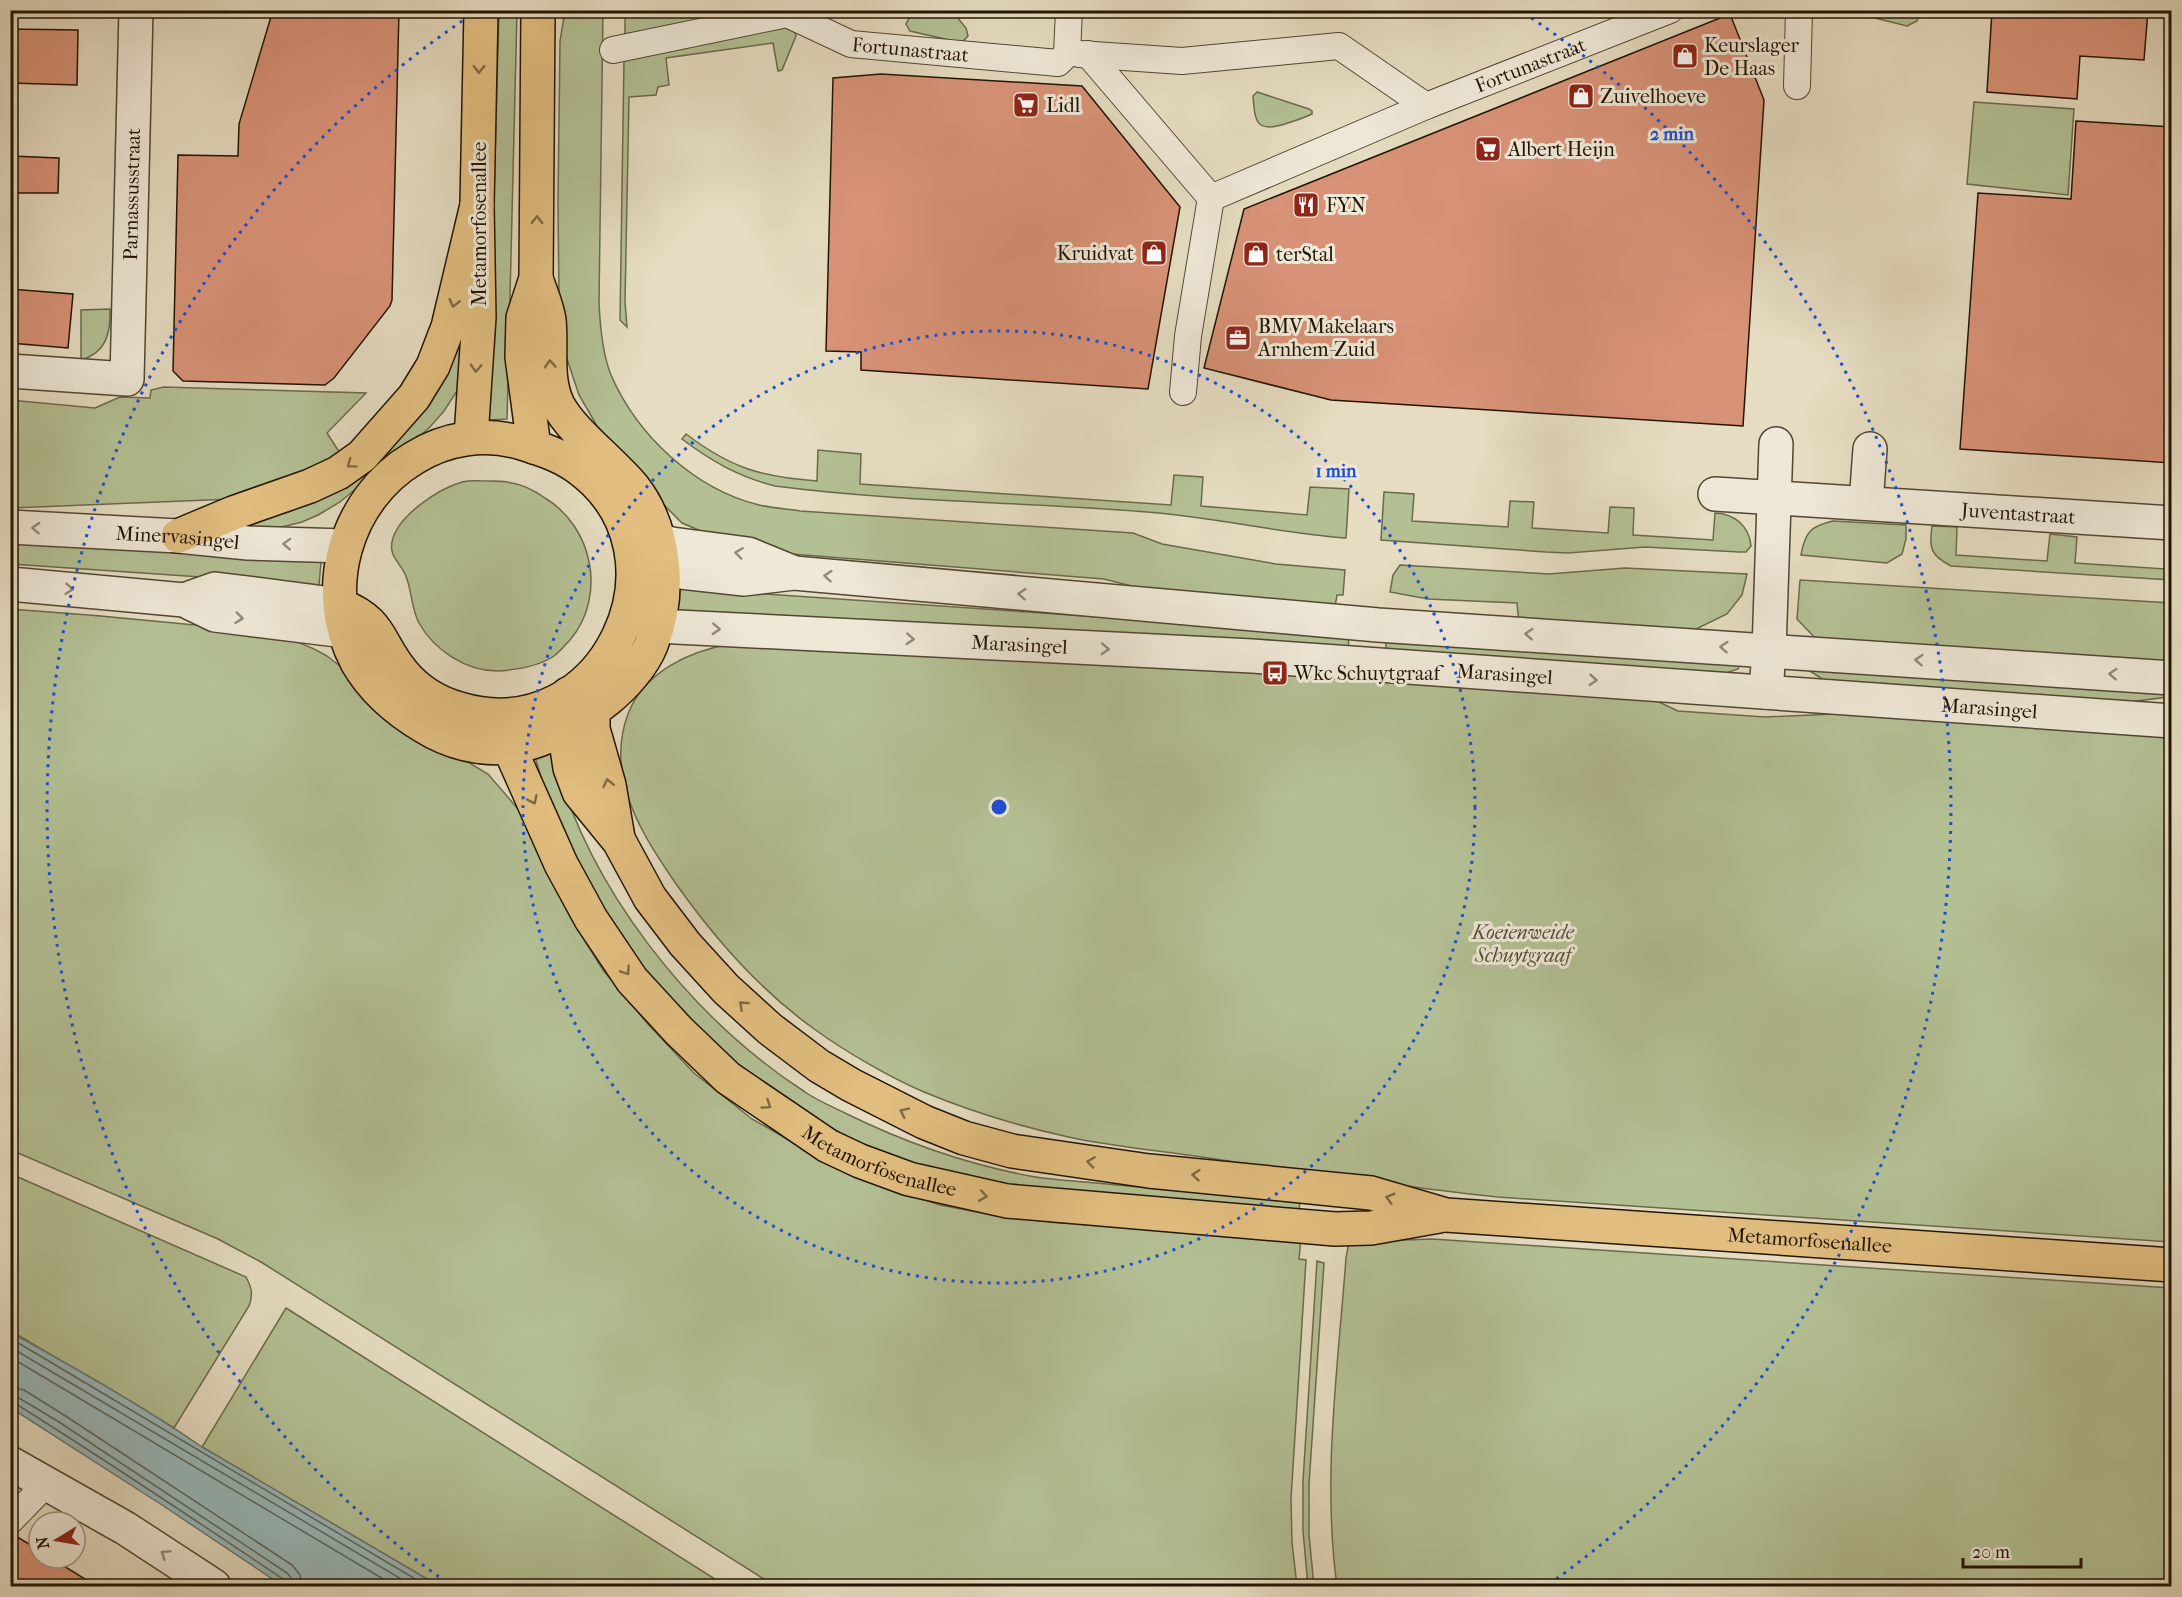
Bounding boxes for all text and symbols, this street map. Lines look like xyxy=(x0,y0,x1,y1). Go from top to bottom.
street label: Fortunastraat xyxy=(851,33,970,66)
street label: Fortunastraat xyxy=(1472,33,1589,97)
place label: Keurslager De Haas xyxy=(1704,34,1800,80)
shop icon: Keurslager De Haas xyxy=(1670,41,1700,71)
one-way arrow xyxy=(473,64,486,73)
shop icon: Zuivelhoeve xyxy=(1566,81,1596,111)
place label: Zuivelhoeve xyxy=(1600,85,1706,108)
supermarket icon: Lidl xyxy=(1011,90,1041,120)
place label: Lidl xyxy=(1046,94,1081,117)
text: 2 min xyxy=(1650,124,1694,145)
street label: Parnassusstraat xyxy=(118,128,145,261)
supermarket icon: Albert Heijn xyxy=(1473,134,1503,164)
place label: Albert Heijn xyxy=(1507,138,1615,161)
street label: Metamorfosenallee xyxy=(468,142,491,306)
restaurant icon: FYN xyxy=(1291,190,1321,220)
place label: FYN xyxy=(1326,194,1366,217)
one-way arrow xyxy=(531,215,543,224)
shop icon: Kruidvat xyxy=(1139,238,1169,268)
shop icon: terStal xyxy=(1241,239,1271,269)
place label: Kruidvat xyxy=(1057,242,1134,265)
place label: terStal xyxy=(1276,243,1334,266)
one-way arrow xyxy=(448,297,461,307)
place label: BMV Makelaars Arnhem-Zuid xyxy=(1257,315,1394,361)
office icon: BMV Makelaars Arnhem-Zuid xyxy=(1223,323,1253,353)
one-way arrow xyxy=(544,359,557,368)
one-way arrow xyxy=(470,364,483,373)
one-way arrow xyxy=(347,456,358,467)
text: 1 min xyxy=(1315,461,1357,482)
street label: Juventastraat xyxy=(1959,498,2076,528)
street label: Minervasingel xyxy=(115,521,241,554)
one-way arrow xyxy=(32,522,41,535)
one-way arrow xyxy=(282,538,291,550)
one-way arrow xyxy=(734,548,744,560)
one-way arrow xyxy=(823,570,832,583)
one-way arrow xyxy=(64,582,73,595)
one-way arrow xyxy=(1017,588,1026,601)
one-way arrow xyxy=(234,611,243,623)
one-way arrow xyxy=(711,622,720,635)
one-way arrow xyxy=(1525,628,1534,641)
street label: Marasingel xyxy=(971,630,1069,658)
one-way arrow xyxy=(906,632,915,645)
one-way arrow xyxy=(1720,641,1729,654)
one-way arrow xyxy=(1101,642,1110,655)
one-way arrow xyxy=(1914,654,1923,667)
bus stop icon: Wkc Schuytgraaf xyxy=(1260,658,1290,688)
street label: Marasingel xyxy=(1456,659,1554,689)
place label: Wkc Schuytgraaf xyxy=(1293,662,1444,685)
one-way arrow xyxy=(2109,667,2118,680)
one-way arrow xyxy=(1588,673,1597,686)
street label: Marasingel xyxy=(1941,693,2039,723)
one-way arrow xyxy=(602,779,615,789)
one-way arrow xyxy=(526,794,538,805)
centre of rings xyxy=(989,797,1009,817)
park label: Koeienweide Schuytgraaf xyxy=(1470,921,1575,967)
one-way arrow xyxy=(619,964,630,975)
one-way arrow xyxy=(739,1001,749,1012)
one-way arrow xyxy=(760,1098,771,1109)
one-way arrow xyxy=(900,1108,911,1119)
street label: Metamorfosenallee xyxy=(798,1120,959,1201)
one-way arrow xyxy=(1087,1157,1096,1169)
one-way arrow xyxy=(1192,1169,1201,1182)
one-way arrow xyxy=(977,1189,987,1202)
one-way arrow xyxy=(1385,1193,1395,1206)
street label: Metamorfosenallee xyxy=(1727,1223,1893,1257)
north arrow xyxy=(27,1510,87,1570)
scale bar xyxy=(1963,1531,2082,1569)
text: N xyxy=(32,1534,53,1551)
text: 20 m xyxy=(1972,1542,2010,1563)
one-way arrow xyxy=(161,1550,172,1561)

